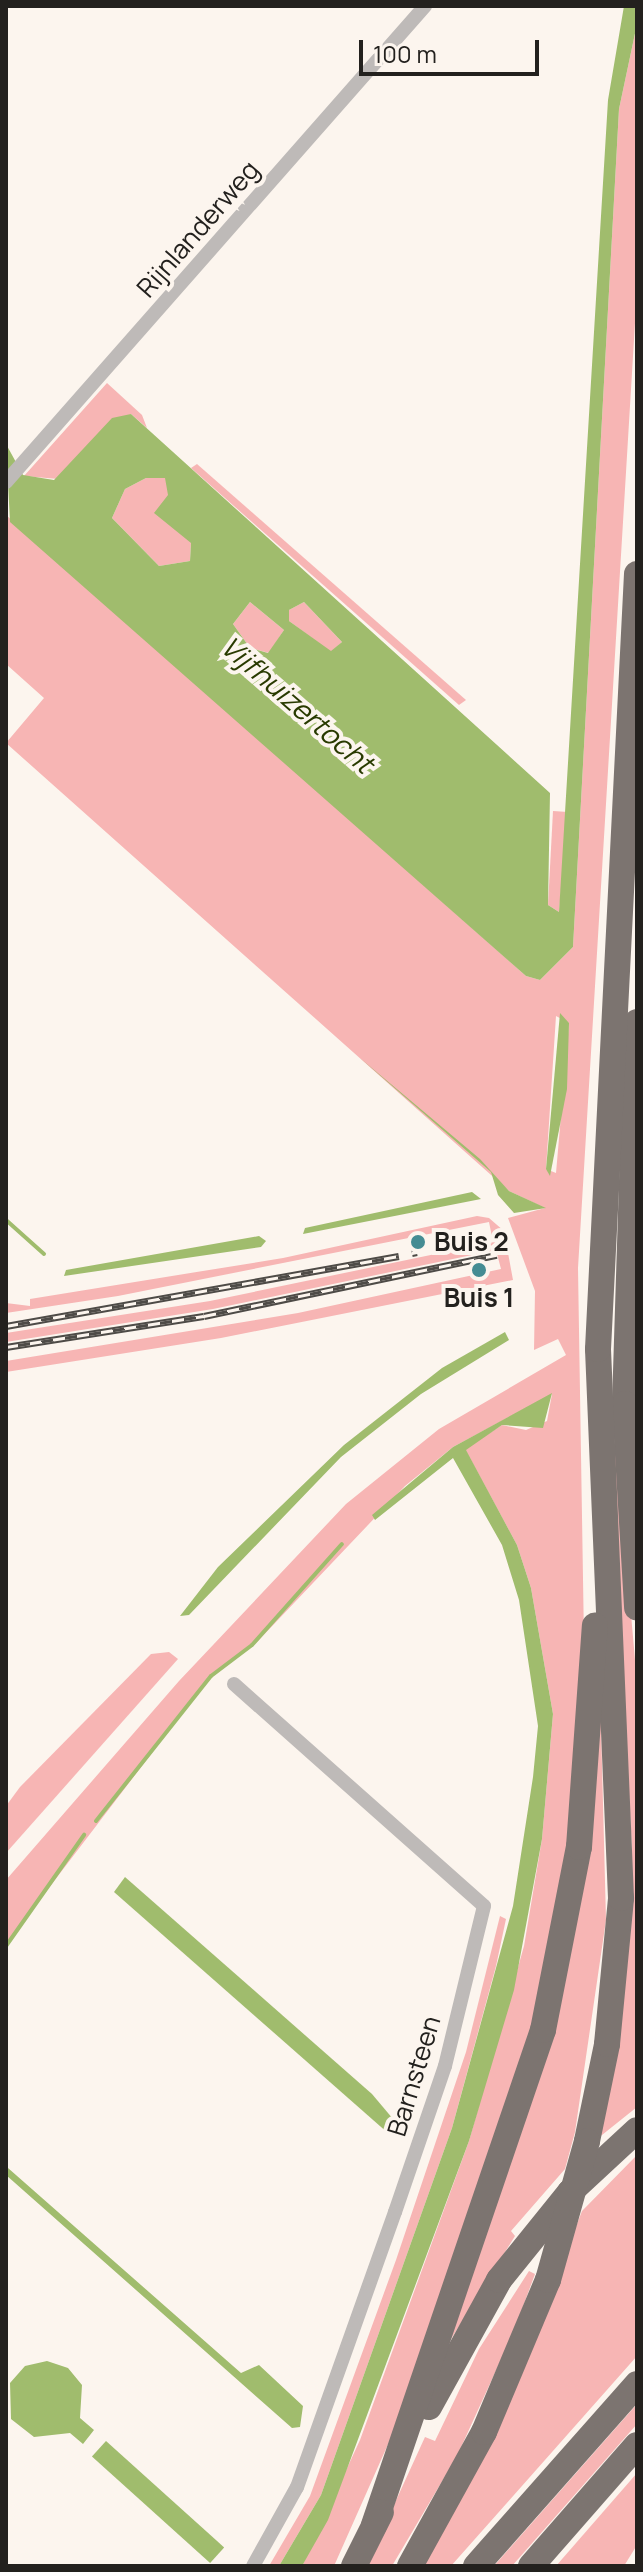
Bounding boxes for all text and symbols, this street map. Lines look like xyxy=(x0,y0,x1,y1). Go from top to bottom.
scale bar xyxy=(363,24,543,74)
text: 100 m xyxy=(373,37,437,70)
street label: Rijnlanderweg xyxy=(130,155,266,303)
water label: Vijfhuizertocht xyxy=(215,629,381,779)
place label: Buis 2 xyxy=(434,1226,509,1258)
marker: Buis 2 xyxy=(409,1233,427,1251)
marker: Buis 1 xyxy=(470,1261,488,1279)
place label: Buis 1 xyxy=(444,1282,514,1314)
street label: Barnsteen xyxy=(381,2012,447,2140)

